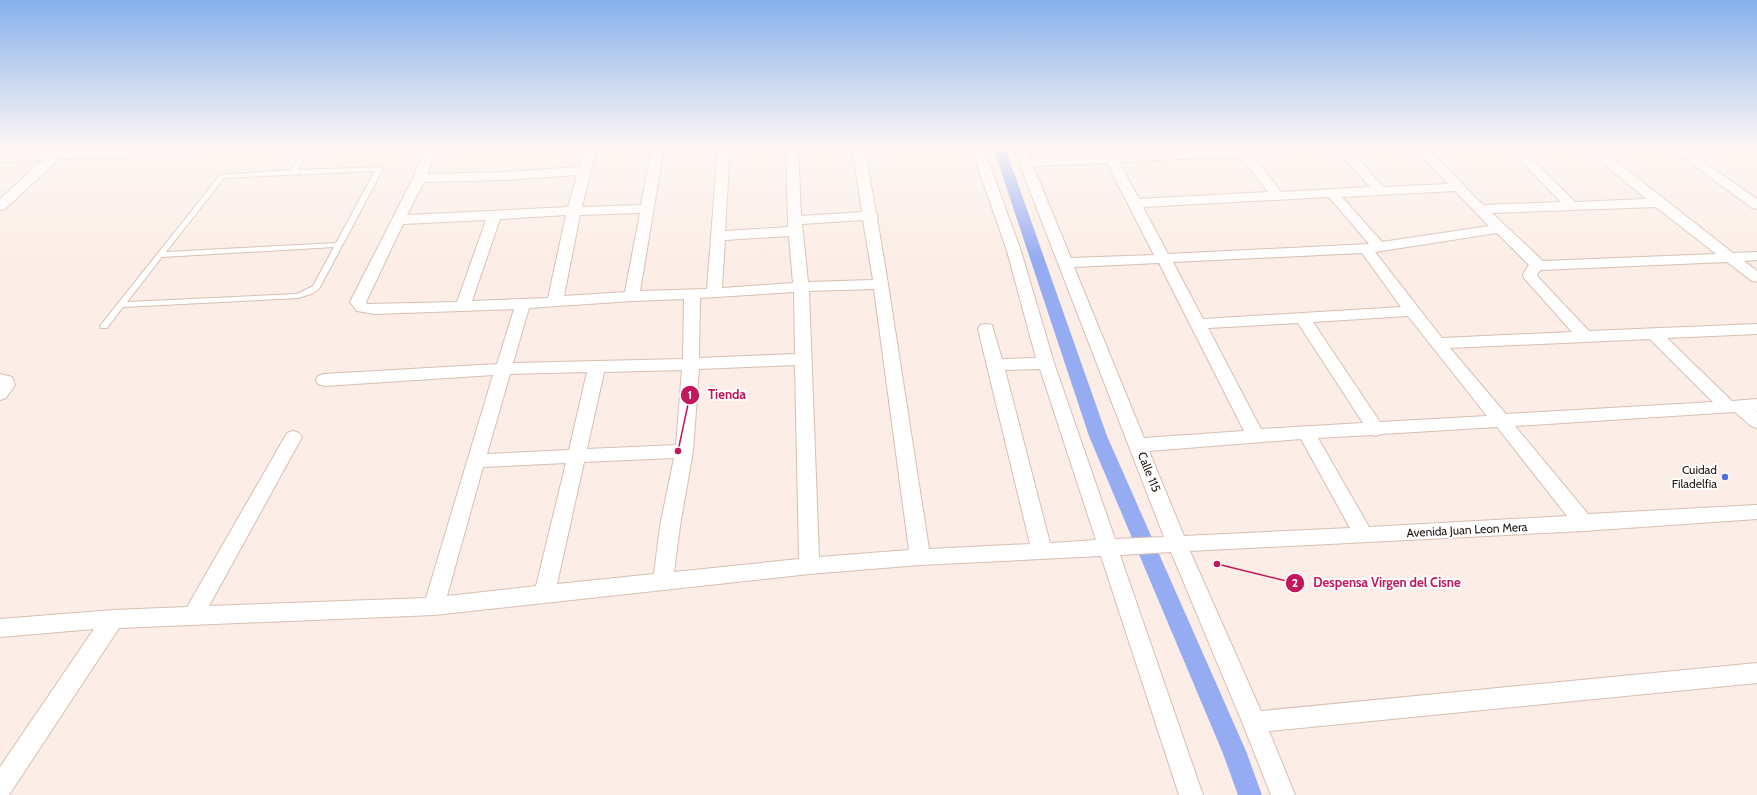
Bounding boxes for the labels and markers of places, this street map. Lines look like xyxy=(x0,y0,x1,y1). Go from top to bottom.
callout: Tienda xyxy=(680,382,754,407)
place label: Cuidad Filadelfia xyxy=(1672,462,1717,491)
marker: Cuidad Filadelfia xyxy=(1720,472,1730,482)
callout: Despensa Virgen del Cisne xyxy=(1285,570,1469,595)

